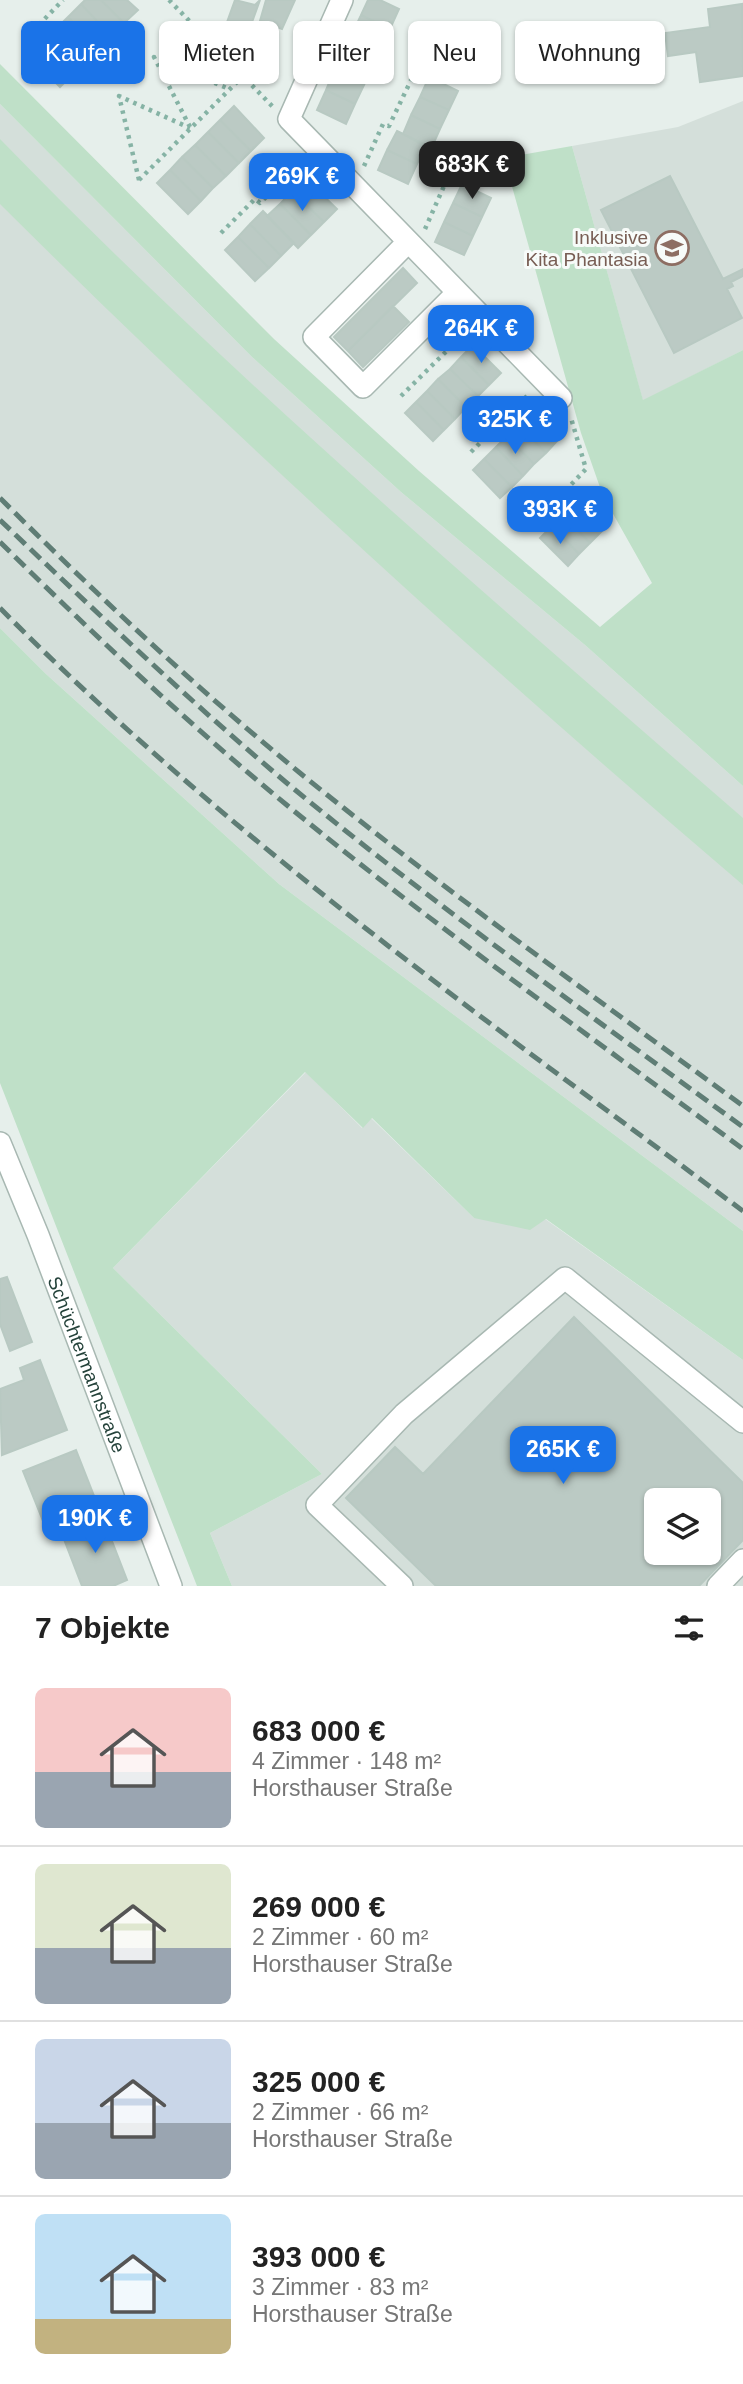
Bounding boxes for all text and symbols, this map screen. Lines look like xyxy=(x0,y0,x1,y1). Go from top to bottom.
chip: Kaufen xyxy=(21,21,145,84)
chip: Mieten xyxy=(159,21,279,84)
chip: Filter xyxy=(293,21,394,84)
chip: Neu xyxy=(408,21,501,84)
chip: Wohnung xyxy=(515,21,665,84)
pin: 683K € xyxy=(415,142,529,201)
text: 683K € xyxy=(435,151,509,177)
pin: 269K € xyxy=(245,154,359,213)
text: 269K € xyxy=(265,163,339,189)
place label: Inklusive Kita Phantasia xyxy=(525,227,648,270)
school or university icon: Inklusive Kita Phantasia xyxy=(653,229,691,267)
pin: 264K € xyxy=(424,306,538,365)
text: 264K € xyxy=(444,315,518,341)
pin: 325K € xyxy=(458,396,572,456)
text: 325K € xyxy=(478,406,552,432)
pin: 393K € xyxy=(503,486,617,546)
text: 393K € xyxy=(523,496,597,522)
street label: Schüchtermannstraße xyxy=(44,1273,130,1456)
pin: 265K € xyxy=(506,1426,620,1486)
text: 265K € xyxy=(526,1436,600,1462)
map controls xyxy=(644,1488,721,1565)
button: layers xyxy=(644,1488,721,1565)
pin: 190K € xyxy=(38,1496,152,1555)
text: 190K € xyxy=(58,1505,132,1531)
icon: filters xyxy=(670,1609,708,1647)
text: 7 Objekte xyxy=(35,1611,170,1644)
text: 683 000 € xyxy=(252,1714,385,1747)
icon: home xyxy=(91,1716,175,1800)
text: 4 Zimmer · 148 m² xyxy=(252,1748,441,1774)
text: Horsthauser Straße xyxy=(252,1775,453,1801)
text: 269 000 € xyxy=(252,1890,385,1923)
icon: home xyxy=(91,1892,175,1976)
text: 2 Zimmer · 60 m² xyxy=(252,1924,428,1950)
text: Horsthauser Straße xyxy=(252,1951,453,1977)
text: 325 000 € xyxy=(252,2065,385,2098)
icon: home xyxy=(91,2067,175,2151)
text: 2 Zimmer · 66 m² xyxy=(252,2099,428,2125)
text: Horsthauser Straße xyxy=(252,2126,453,2152)
text: 393 000 € xyxy=(252,2240,385,2273)
icon: home xyxy=(91,2242,175,2326)
text: 3 Zimmer · 83 m² xyxy=(252,2274,428,2300)
text: Horsthauser Straße xyxy=(252,2301,453,2327)

